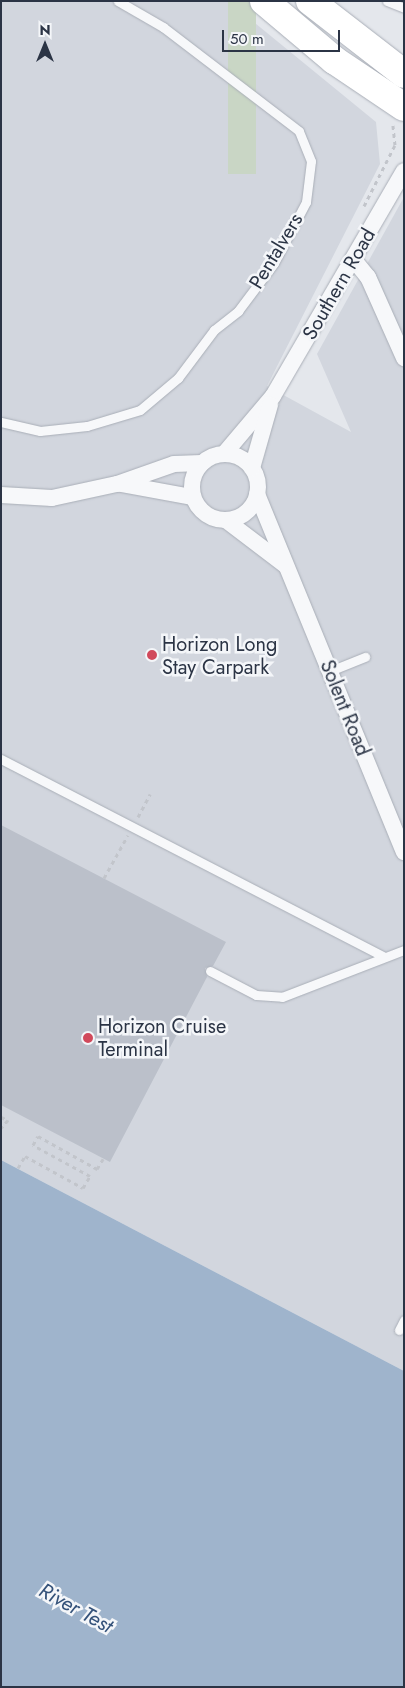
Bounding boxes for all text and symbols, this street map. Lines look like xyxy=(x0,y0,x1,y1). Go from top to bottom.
north arrow xyxy=(20,20,70,70)
text: N xyxy=(39,20,51,40)
scale bar xyxy=(225,20,342,52)
text: 50 m xyxy=(230,28,264,50)
street label: Pentalvers xyxy=(244,209,308,293)
street label: Southern Road xyxy=(297,224,381,344)
place label: Horizon Long Stay Carpark xyxy=(162,632,277,679)
marker: Horizon Long Stay Carpark xyxy=(146,649,158,661)
street label: Solent Road xyxy=(315,657,375,759)
place label: Horizon Cruise Terminal xyxy=(98,1014,226,1061)
marker: Horizon Cruise Terminal xyxy=(82,1032,94,1044)
water label: River Test xyxy=(35,1578,117,1638)

